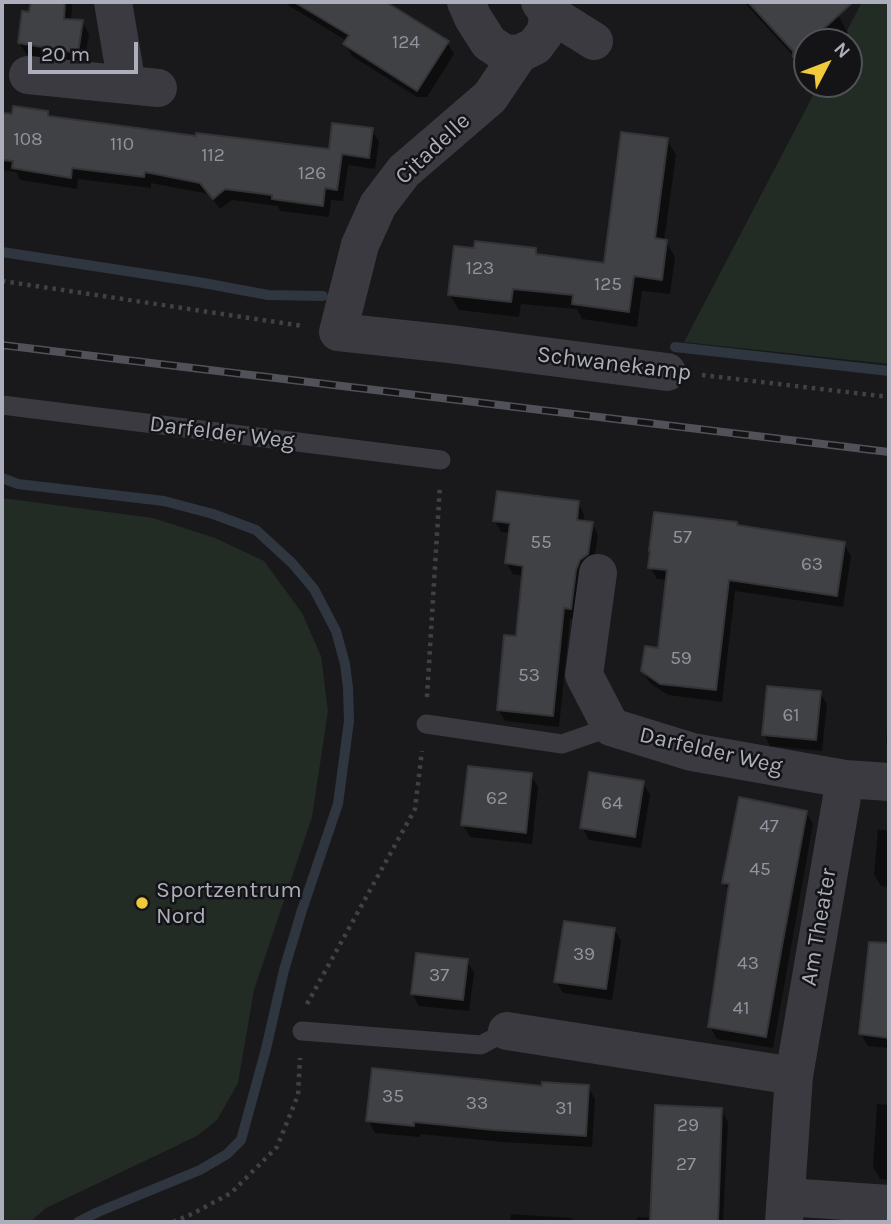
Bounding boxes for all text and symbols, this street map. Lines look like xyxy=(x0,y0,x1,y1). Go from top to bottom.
scale bar xyxy=(32,28,142,72)
north arrow xyxy=(793,28,863,98)
house number: 124 xyxy=(392,32,420,54)
text: N xyxy=(829,38,855,63)
text: 20 m xyxy=(41,42,90,66)
street label: Citadelle xyxy=(390,107,476,191)
house number: 108 xyxy=(13,129,43,151)
house number: 110 xyxy=(110,134,134,156)
house number: 112 xyxy=(201,145,225,167)
house number: 126 xyxy=(298,163,326,185)
house number: 123 xyxy=(466,258,494,280)
house number: 125 xyxy=(594,274,622,296)
street label: Schwanekamp xyxy=(535,341,693,387)
street label: Darfelder Weg xyxy=(148,410,296,456)
house number: 57 xyxy=(672,527,692,549)
house number: 55 xyxy=(530,532,552,554)
house number: 63 xyxy=(801,554,823,576)
house number: 59 xyxy=(670,648,692,670)
house number: 53 xyxy=(518,665,540,687)
house number: 61 xyxy=(782,705,800,727)
street label: Darfelder Weg xyxy=(637,721,785,781)
house number: 62 xyxy=(486,788,508,810)
house number: 64 xyxy=(601,793,623,815)
house number: 47 xyxy=(759,816,779,838)
house number: 45 xyxy=(749,859,771,881)
street label: Am Theater xyxy=(795,866,843,988)
place label: Sportzentrum Nord xyxy=(156,876,302,930)
marker: Sportzentrum Nord xyxy=(134,895,150,911)
house number: 39 xyxy=(573,944,595,966)
house number: 43 xyxy=(737,953,759,975)
house number: 37 xyxy=(429,965,449,987)
house number: 41 xyxy=(733,998,749,1020)
house number: 35 xyxy=(382,1086,404,1108)
house number: 33 xyxy=(466,1093,488,1115)
house number: 31 xyxy=(555,1098,573,1120)
house number: 29 xyxy=(677,1115,699,1137)
house number: 27 xyxy=(676,1154,696,1176)

